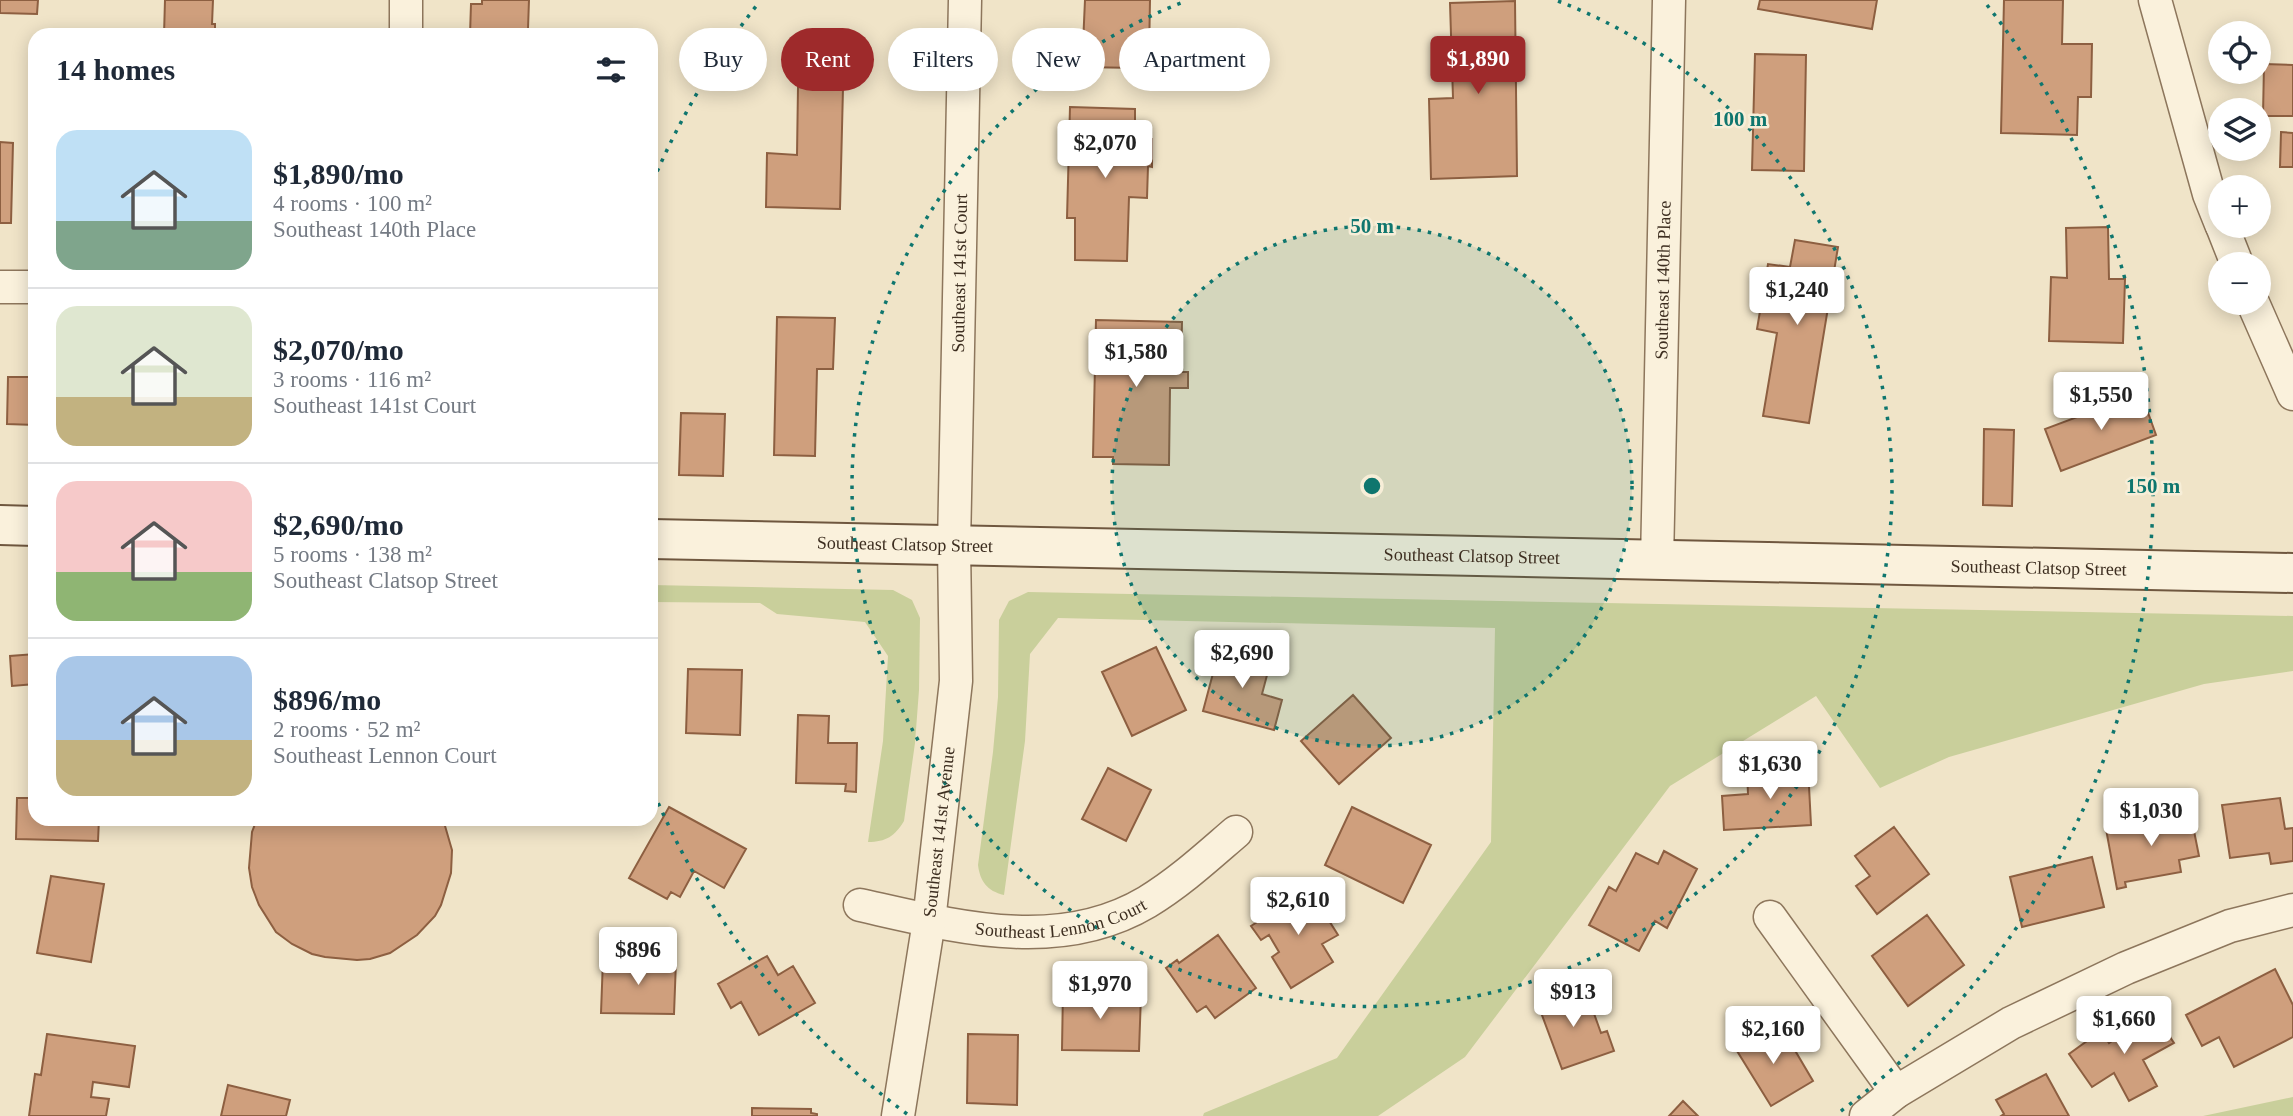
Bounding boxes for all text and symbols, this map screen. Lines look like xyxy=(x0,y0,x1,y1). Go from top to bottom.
map controls xyxy=(2208,21,2271,315)
button: locate xyxy=(2208,21,2271,84)
chip: Buy xyxy=(679,28,767,91)
chip: Rent xyxy=(781,28,874,91)
chip: Filters xyxy=(888,28,998,91)
chip: New xyxy=(1012,28,1105,91)
chip: Apartment xyxy=(1119,28,1270,91)
pin: $1,890 xyxy=(1421,36,1535,96)
text: $1,890 xyxy=(1446,46,1510,71)
icon: filters xyxy=(592,51,630,89)
text: 14 homes xyxy=(56,53,175,86)
button: layers xyxy=(2208,98,2271,161)
text: 100 m xyxy=(1713,107,1768,131)
pin: $2,070 xyxy=(1048,120,1162,180)
text: $2,070 xyxy=(1073,130,1137,155)
text: $1,890/mo xyxy=(273,157,404,190)
icon: home xyxy=(112,158,196,242)
button: + xyxy=(2208,175,2271,238)
text: 4 rooms · 100 m² xyxy=(273,191,432,216)
street label: Southeast 141st Court xyxy=(948,193,971,353)
street label: Southeast 140th Place xyxy=(1651,200,1675,360)
text: 50 m xyxy=(1350,214,1394,238)
text: Southeast 140th Place xyxy=(273,217,476,242)
button: − xyxy=(2208,252,2271,315)
pin: $1,240 xyxy=(1740,268,1854,327)
text: $1,240 xyxy=(1765,277,1829,302)
pin: $1,580 xyxy=(1079,330,1193,389)
text: $2,070/mo xyxy=(273,333,404,366)
icon: home xyxy=(112,334,196,418)
text: $1,580 xyxy=(1104,339,1168,364)
text: 3 rooms · 116 m² xyxy=(273,367,431,392)
pin: $1,550 xyxy=(2044,372,2158,432)
text: $1,550 xyxy=(2069,382,2133,407)
text: Southeast 141st Court xyxy=(273,393,476,418)
centre of rings xyxy=(1360,474,1384,498)
text: 150 m xyxy=(2126,474,2181,498)
text: $2,690/mo xyxy=(273,508,404,541)
icon: home xyxy=(112,509,196,593)
street label: Southeast Clatsop Street xyxy=(817,532,993,556)
text: 5 rooms · 138 m² xyxy=(273,542,432,567)
street label: Southeast Clatsop Street xyxy=(1384,544,1560,568)
street label: Southeast Clatsop Street xyxy=(1950,556,2127,580)
text: Southeast Clatsop Street xyxy=(273,568,498,593)
pin: $2,690 xyxy=(1185,630,1299,690)
text: $2,690 xyxy=(1210,640,1274,665)
text: $896/mo xyxy=(273,683,381,716)
icon: home xyxy=(112,684,196,768)
text: 2 rooms · 52 m² xyxy=(273,717,420,742)
pin: $1,630 xyxy=(1713,742,1827,801)
text: Southeast Lennon Court xyxy=(273,743,497,768)
street label: Southeast 141st Avenue xyxy=(919,746,959,918)
text: $1,630 xyxy=(1738,751,1802,776)
pin: $1,030 xyxy=(2094,788,2208,848)
text: $1,030 xyxy=(2119,798,2183,823)
pin: $2,610 xyxy=(1241,878,1355,937)
text: $2,610 xyxy=(1266,887,1330,912)
street label: Southeast Lennon Court xyxy=(974,894,1150,942)
pin: $896 xyxy=(597,928,679,987)
text: $896 xyxy=(615,937,661,962)
pin: $1,970 xyxy=(1043,962,1157,1021)
pin: $913 xyxy=(1532,970,1614,1029)
text: $1,970 xyxy=(1068,971,1132,996)
text: $913 xyxy=(1550,979,1596,1004)
pin: $1,660 xyxy=(2067,996,2181,1056)
pin: $2,160 xyxy=(1716,1006,1830,1066)
text: $1,660 xyxy=(2092,1006,2156,1031)
text: $2,160 xyxy=(1741,1016,1805,1041)

